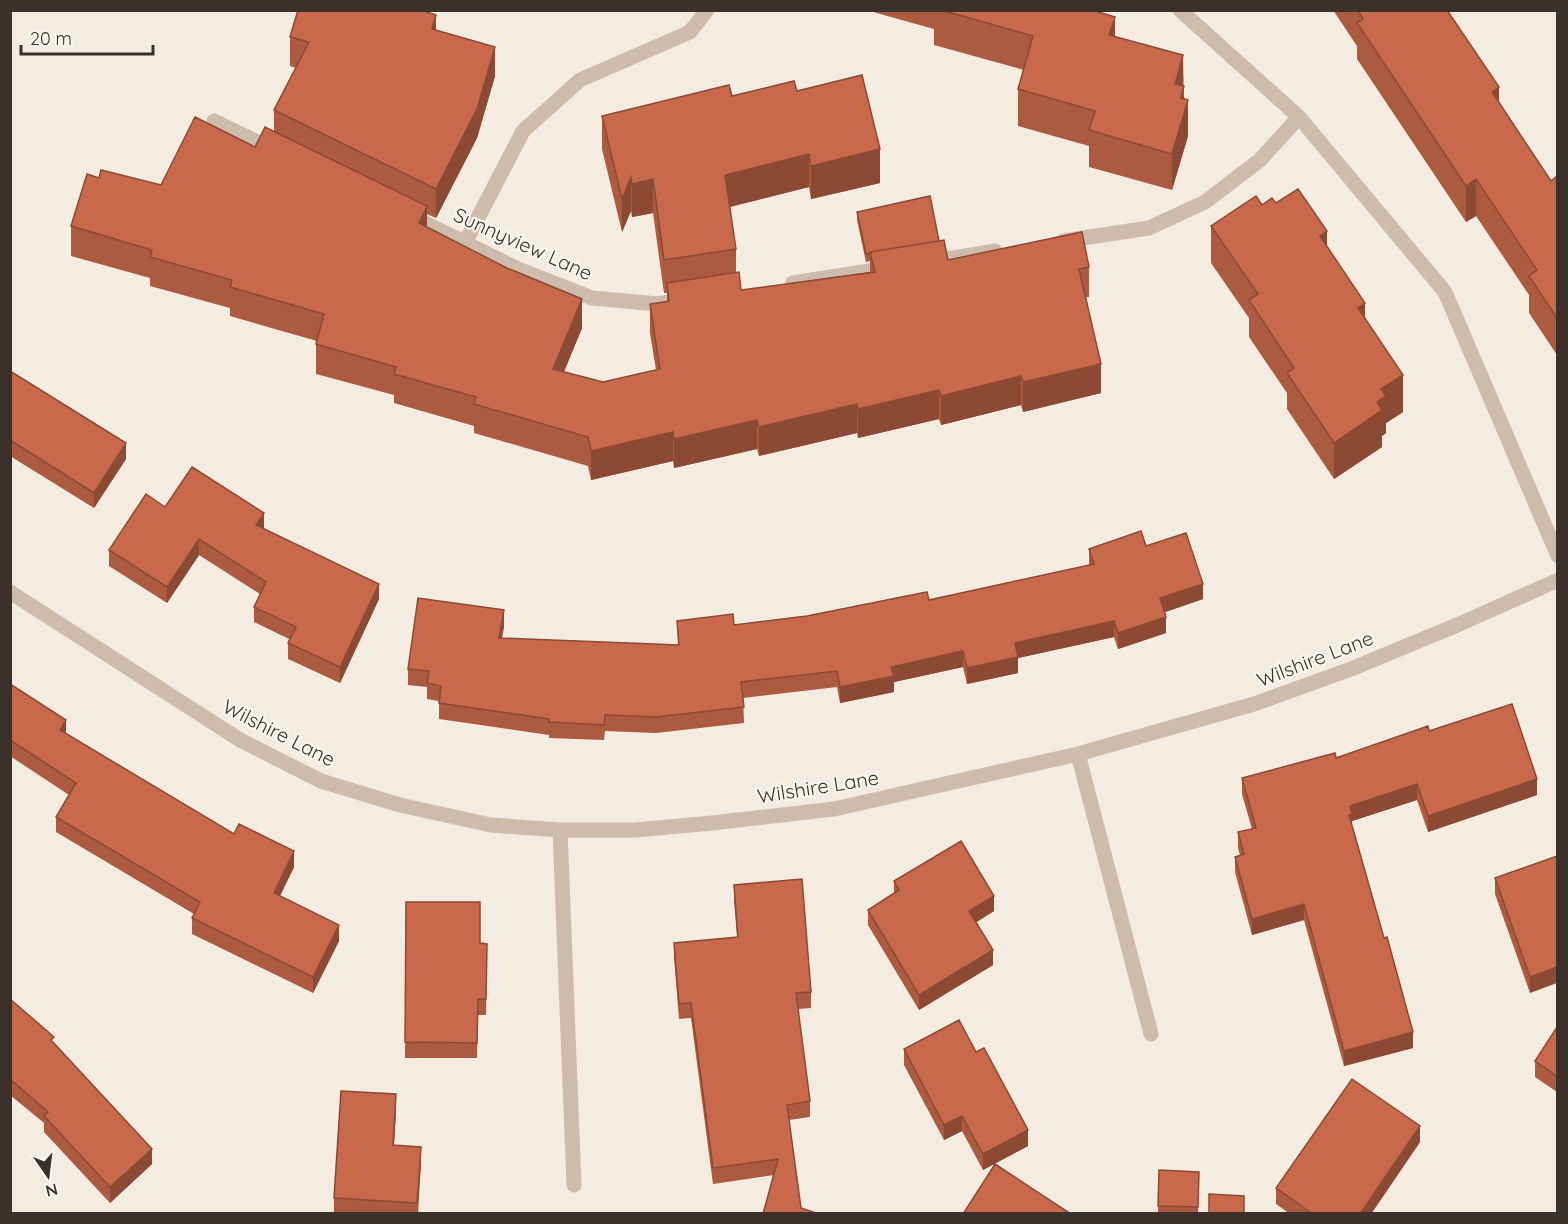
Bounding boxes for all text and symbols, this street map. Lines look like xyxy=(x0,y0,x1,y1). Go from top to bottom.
scale bar xyxy=(21,18,153,56)
text: 20 m xyxy=(30,27,72,50)
street label: Sunnyview Lane xyxy=(450,202,596,285)
street label: Wilshire Lane xyxy=(1253,625,1377,692)
street label: Wilshire Lane xyxy=(219,694,340,772)
street label: Wilshire Lane xyxy=(755,765,881,808)
north arrow xyxy=(18,1146,78,1206)
text: N xyxy=(44,1179,60,1202)

